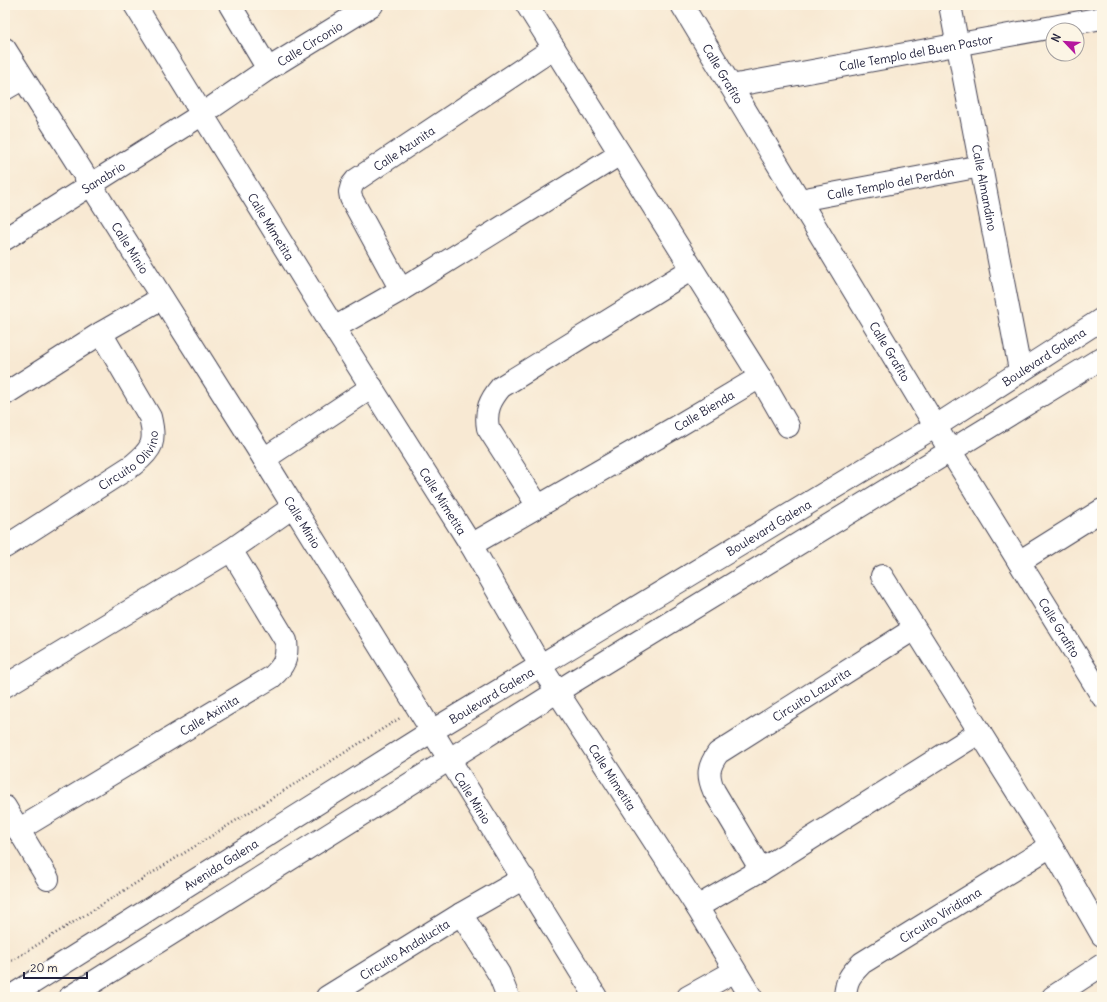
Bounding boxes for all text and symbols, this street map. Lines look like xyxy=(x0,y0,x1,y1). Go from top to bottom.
street label: Calle Circonio xyxy=(274,18,345,69)
north arrow xyxy=(1045,22,1085,62)
street label: Calle Templo del Buen Pastor xyxy=(838,31,994,74)
text: N xyxy=(1048,31,1064,44)
street label: Calle Grafito xyxy=(700,41,747,106)
street label: Calle Azunita xyxy=(370,122,437,174)
street label: Calle Almandino xyxy=(969,143,1001,232)
street label: Sanabrio xyxy=(79,158,128,196)
street label: Calle Templo del Perdón xyxy=(826,164,955,202)
street label: Calle Mimetita xyxy=(245,190,298,263)
street label: Calle Minio xyxy=(109,219,153,276)
street label: Calle Grafito xyxy=(867,319,914,384)
street label: Boulevard Galena xyxy=(999,324,1088,389)
street label: Calle Bienda xyxy=(671,387,737,434)
street label: Circuito Olivino xyxy=(95,430,160,493)
street label: Calle Mimetita xyxy=(416,465,470,537)
street label: Calle Minio xyxy=(281,493,325,551)
street label: Boulevard Galena xyxy=(723,496,814,559)
street label: Calle Grafito xyxy=(1036,595,1084,660)
street label: Boulevard Galena xyxy=(446,664,537,727)
street label: Circuito Lazurita xyxy=(769,664,853,724)
street label: Calle Axinita xyxy=(177,691,241,738)
street label: Calle Mimetita xyxy=(586,741,640,813)
street label: Calle Minio xyxy=(451,769,495,827)
street label: Avenida Galena xyxy=(181,835,261,893)
street label: Circuito Viridiana xyxy=(896,884,984,946)
street label: Circuito Andalucita xyxy=(357,916,452,983)
scale bar xyxy=(24,954,87,980)
text: 20 m xyxy=(30,960,58,975)

